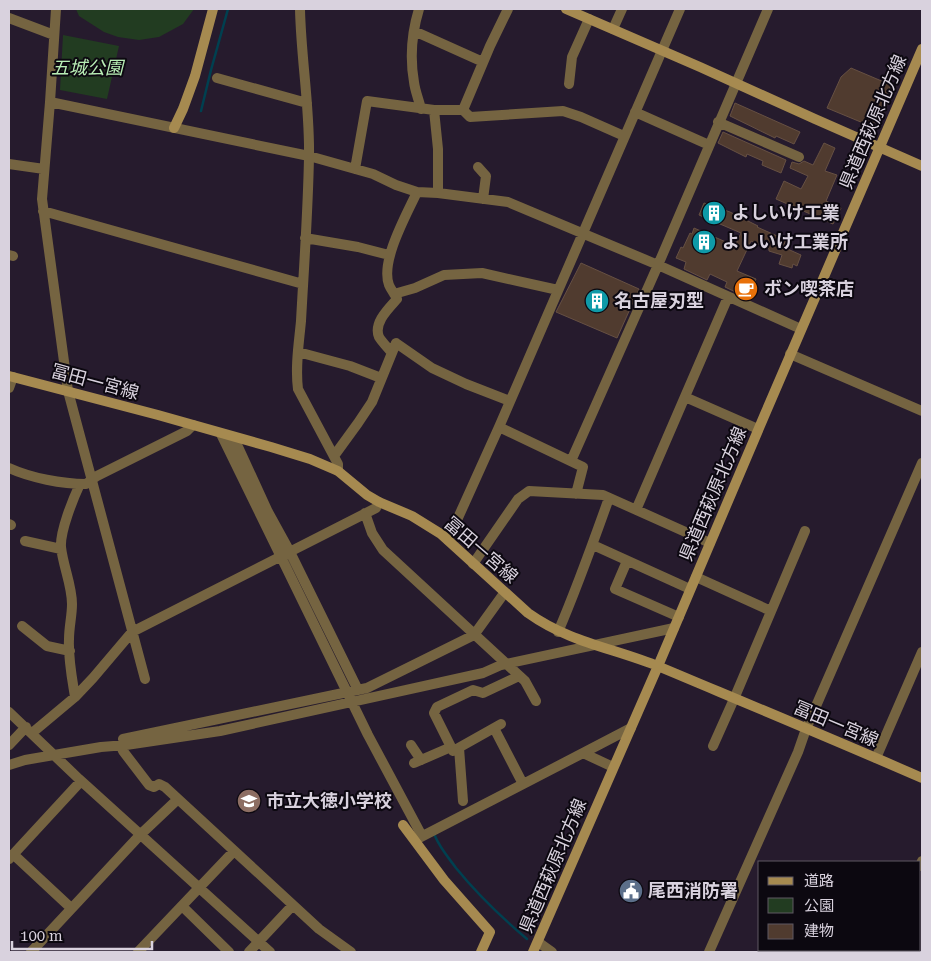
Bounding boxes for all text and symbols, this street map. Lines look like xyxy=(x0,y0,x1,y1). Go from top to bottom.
street label: 県道西萩原北方線 xyxy=(835,51,910,192)
park label: 五城公園 xyxy=(51,57,126,78)
building icon: よしいけ工業 xyxy=(701,200,727,226)
place label: よしいけ工業 xyxy=(732,202,840,223)
building icon: よしいけ工業所 xyxy=(691,229,717,255)
place label: よしいけ工業所 xyxy=(722,231,848,252)
cafe icon: ボン喫茶店 xyxy=(733,276,759,302)
place label: ボン喫茶店 xyxy=(764,278,854,299)
building icon: 名古屋刃型 xyxy=(584,288,610,314)
place label: 名古屋刃型 xyxy=(614,290,704,311)
street label: 冨田一宮線 xyxy=(49,360,141,403)
street label: 県道西萩原北方線 xyxy=(675,423,750,564)
street label: 冨田一宮線 xyxy=(440,512,522,587)
street label: 冨田一宮線 xyxy=(791,696,882,751)
school or university icon: 市立大徳小学校 xyxy=(236,788,262,814)
place label: 市立大徳小学校 xyxy=(266,790,392,811)
street label: 県道西萩原北方線 xyxy=(515,795,590,936)
legend xyxy=(758,861,921,951)
text: 道路 xyxy=(804,872,834,890)
public building icon: 尾西消防署 xyxy=(618,878,644,904)
place label: 尾西消防署 xyxy=(648,880,738,901)
text: 公園 xyxy=(804,897,834,915)
scale bar xyxy=(12,918,152,950)
text: 建物 xyxy=(804,922,834,940)
text: 100 m xyxy=(20,927,63,945)

